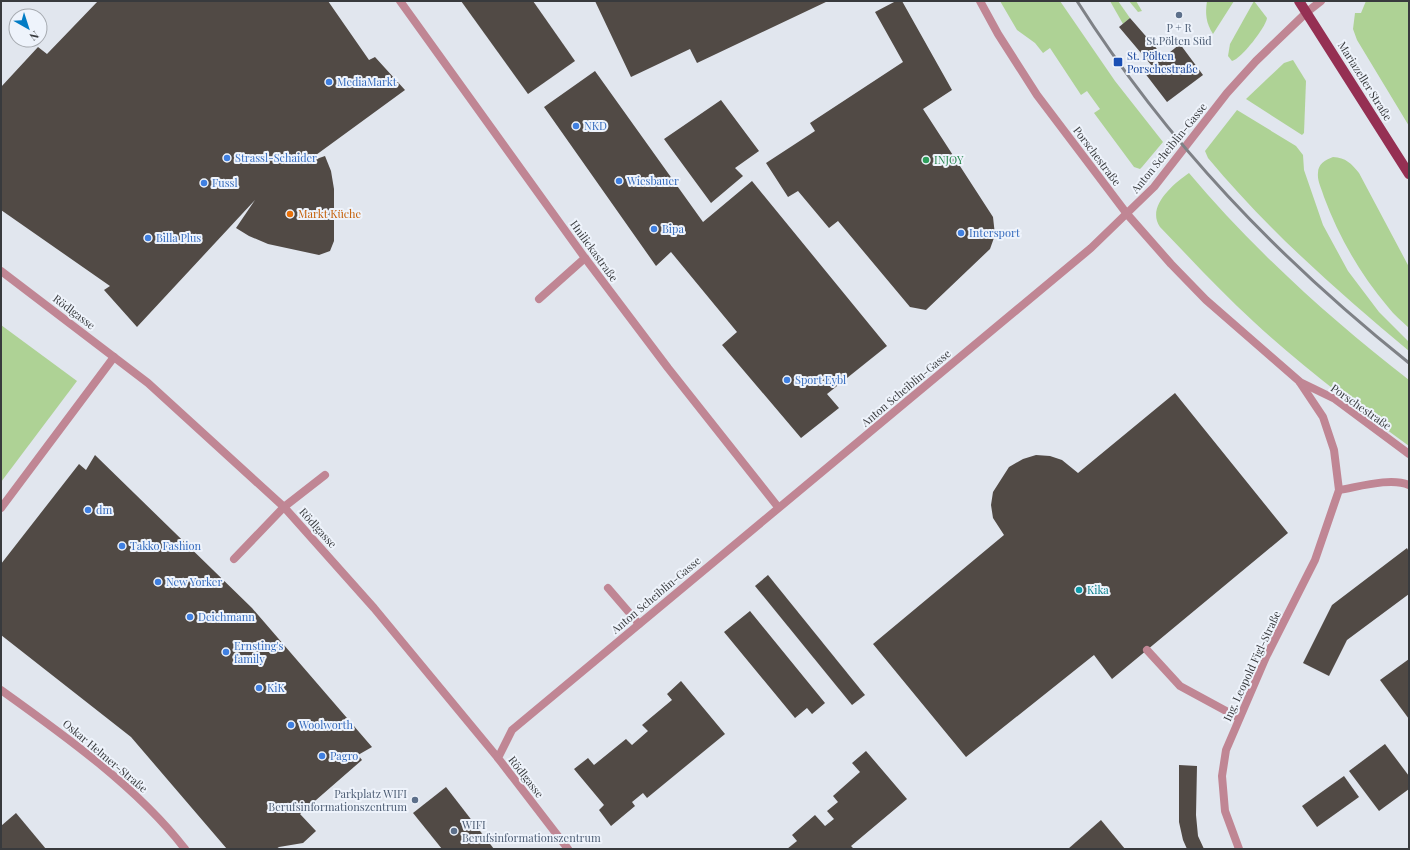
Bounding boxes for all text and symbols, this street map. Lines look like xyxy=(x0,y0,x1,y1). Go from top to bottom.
north arrow xyxy=(8,8,48,48)
marker: P + R St.Pölten Süd xyxy=(1174,10,1184,20)
place label: P + R St.Pölten Süd xyxy=(1146,20,1212,48)
text: N xyxy=(27,28,42,45)
street label: Mariazeller Straße xyxy=(1335,38,1396,124)
place label: St. Pölten Porschestraße xyxy=(1127,48,1198,76)
marker: St. Pölten Porschestraße xyxy=(1112,56,1124,68)
place label: MediaMarkt xyxy=(337,74,397,89)
marker: MediaMarkt xyxy=(324,77,334,87)
street label: Anton Scheiblin-Gasse xyxy=(1127,99,1210,197)
place label: NKD xyxy=(584,118,607,133)
marker: NKD xyxy=(571,121,581,131)
street label: Porschestraße xyxy=(1070,123,1125,189)
place label: Strassl-Schaider xyxy=(235,150,317,165)
place label: INJOY xyxy=(934,152,964,167)
marker: Strassl-Schaider xyxy=(222,153,232,163)
marker: INJOY xyxy=(921,155,931,165)
place label: Wiesbauer xyxy=(626,173,679,188)
place label: Fussl xyxy=(212,175,238,190)
marker: Wiesbauer xyxy=(614,176,624,186)
marker: Fussl xyxy=(199,178,209,188)
place label: Markt Küche xyxy=(298,206,362,221)
marker: Markt Küche xyxy=(285,209,295,219)
street label: Hnilickastraße xyxy=(567,217,622,285)
place label: Bipa xyxy=(662,221,684,236)
marker: Bipa xyxy=(649,224,659,234)
place label: Intersport xyxy=(969,225,1020,240)
marker: Intersport xyxy=(956,228,966,238)
place label: Billa Plus xyxy=(156,230,201,245)
marker: Billa Plus xyxy=(143,233,153,243)
street label: Rödlgasse xyxy=(50,291,99,333)
street label: Anton Scheiblin-Gasse xyxy=(857,346,954,430)
place label: Sport Eybl xyxy=(795,372,846,387)
marker: Sport Eybl xyxy=(782,375,792,385)
street label: Porschestraße xyxy=(1328,380,1395,433)
place label: dm xyxy=(96,502,112,517)
street label: Rödlgasse xyxy=(296,504,341,551)
marker: dm xyxy=(83,505,93,515)
place label: Takko Fashion xyxy=(130,538,202,553)
marker: Takko Fashion xyxy=(117,541,127,551)
street label: Anton Scheiblin-Gasse xyxy=(607,553,704,637)
place label: New Yorker xyxy=(166,574,222,589)
marker: New Yorker xyxy=(153,577,163,587)
place label: Kika xyxy=(1087,582,1109,597)
marker: Kika xyxy=(1074,585,1084,595)
street label: Ing. Leopold Figl-Straße xyxy=(1219,608,1284,723)
place label: Deichmann xyxy=(198,609,255,624)
marker: Deichmann xyxy=(185,612,195,622)
place label: Ernsting's family xyxy=(234,638,284,666)
marker: Ernsting's family xyxy=(221,647,231,657)
place label: KiK xyxy=(267,680,285,695)
marker: KiK xyxy=(254,683,264,693)
street label: Oskar Helmer-Straße xyxy=(60,716,151,796)
place label: Woolworth xyxy=(298,717,353,732)
marker: Woolworth xyxy=(286,720,296,730)
place label: Pagro xyxy=(330,748,358,763)
marker: Pagro xyxy=(317,751,327,761)
street label: Rödlgasse xyxy=(505,753,548,801)
place label: Parkplatz WIFI Berufsinformationszentrum xyxy=(268,786,407,814)
marker: Parkplatz WIFI Berufsinformationszentrum xyxy=(410,795,420,805)
place label: WIFI Berufsinformationszentrum xyxy=(461,817,601,845)
marker: WIFI Berufsinformationszentrum xyxy=(449,826,459,836)

